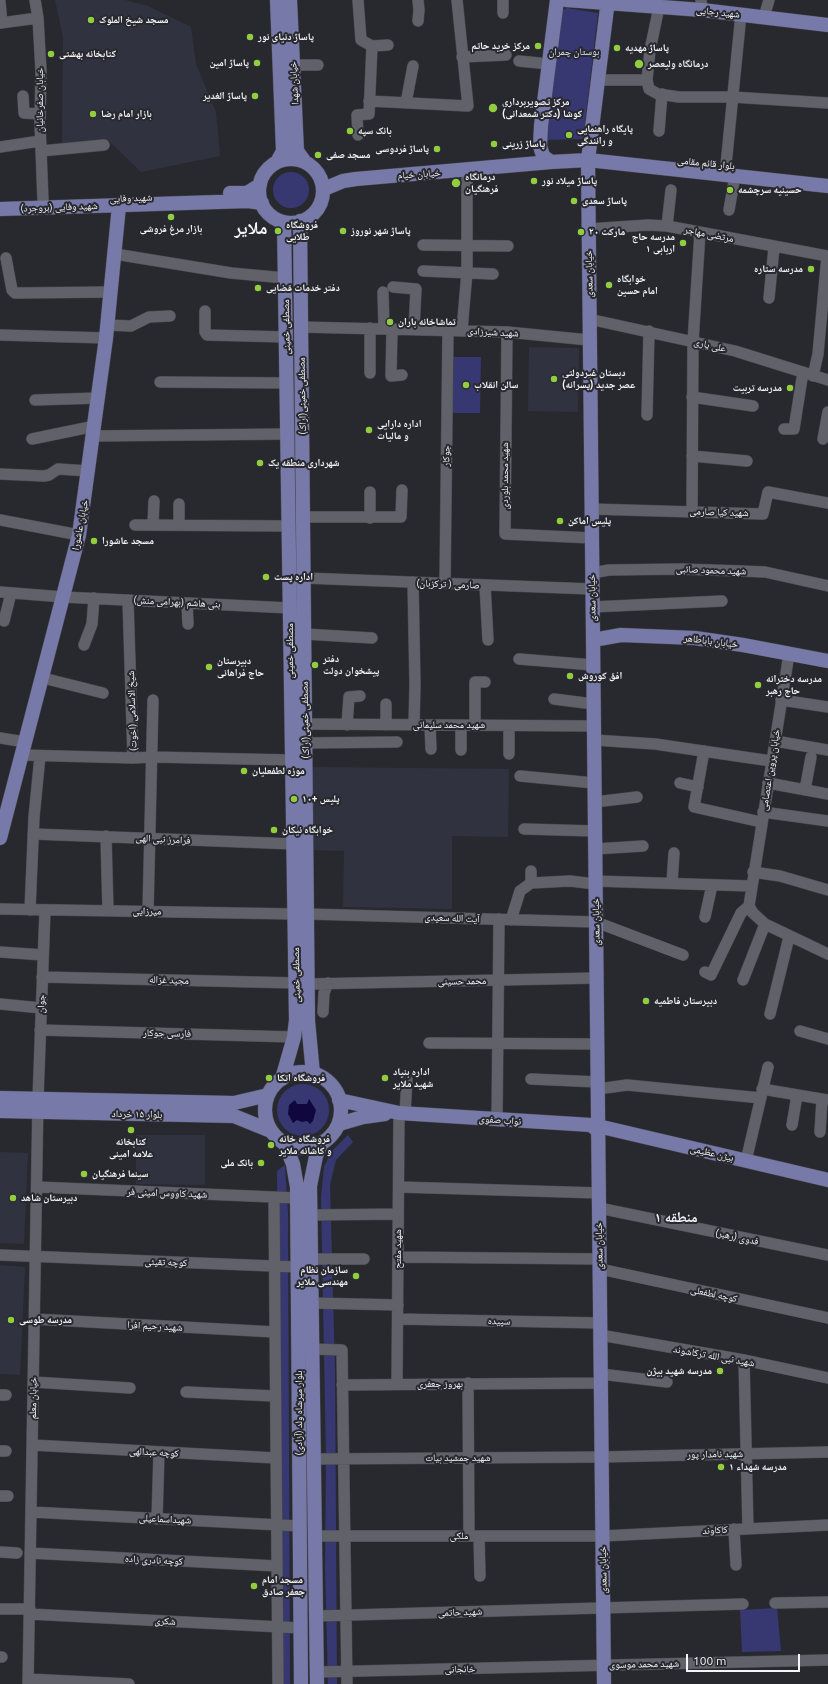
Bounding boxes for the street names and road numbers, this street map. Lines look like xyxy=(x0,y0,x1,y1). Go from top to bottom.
street label: شهید رجایی xyxy=(695,4,741,20)
street label: خیابان شهدا xyxy=(287,61,301,105)
street label: خیابان صفرخانیان xyxy=(34,67,46,133)
street label: بلوار قائم مقامی xyxy=(677,154,735,172)
street label: خیابان خیام xyxy=(397,167,441,181)
street label: شهید وفایی xyxy=(109,191,153,205)
street label: شهید وفایی (بروجرد) xyxy=(20,200,98,214)
street label: مرتضی مهاجر xyxy=(683,223,735,245)
street label: خیابان سعدی xyxy=(583,250,595,298)
street label: مصطفی خمینی xyxy=(280,299,292,355)
street label: شهید شیرزادی xyxy=(467,325,519,339)
street label: علی یاری xyxy=(693,335,727,355)
street label: مصطفی خمینی(اراک) xyxy=(295,357,309,435)
street label: شهید محمد بلوردی xyxy=(499,442,511,510)
street label: جوکار xyxy=(440,445,452,467)
street label: خیابان عاشورا xyxy=(69,499,91,551)
street label: شهید کیا صارمی xyxy=(689,505,749,519)
street label: شهید محمود صائبی xyxy=(676,563,746,577)
street label: خیابان سعدی xyxy=(586,574,598,622)
street label: صارمی ( ترکزبان) xyxy=(416,577,480,591)
street label: بنی هاشم (بهرامی منش) xyxy=(133,594,221,610)
street label: مصطفی خمینی xyxy=(284,623,296,679)
street label: خیابان باباطاهر xyxy=(683,632,739,650)
street label: شیخ الاسلامی (اخوت) xyxy=(125,671,139,751)
street label: مصطفی خمینی(اراک) xyxy=(298,681,312,759)
street label: شهید محمد سلیمانی xyxy=(413,719,485,731)
street label: خیابان پروین اعتصامی xyxy=(758,728,782,812)
street label: فرامرز نبی الهی xyxy=(135,832,191,846)
street label: خیابان سعدی xyxy=(590,898,602,946)
street label: میرزایی xyxy=(133,905,161,917)
street label: آیت الله سعیدی xyxy=(424,911,480,925)
street label: مصطفی خمینی xyxy=(290,947,302,1003)
street label: مجید غزاله xyxy=(149,973,189,987)
street label: محمد حسینی xyxy=(438,975,486,987)
street label: جوان xyxy=(35,994,47,1014)
street label: فارسی جوکار xyxy=(143,1027,191,1039)
street label: بلوار ۱۵ خرداد xyxy=(112,1108,162,1120)
street label: نواب صفوی xyxy=(478,1113,522,1127)
street label: بیژن عظیمی xyxy=(689,1142,735,1164)
street label: شهید کاووس امینی فر xyxy=(127,1186,207,1200)
street label: خیابان سعدی xyxy=(593,1222,605,1270)
street label: فدوی (رهبر) xyxy=(714,1227,760,1247)
street label: شهید مفتح xyxy=(392,1229,404,1269)
street label: کوچه تقیئی xyxy=(144,1255,188,1269)
street label: کوچه لطفعلی xyxy=(689,1283,739,1305)
street label: سپیده xyxy=(488,1315,510,1327)
street label: شهید رحیم افرا xyxy=(127,1319,183,1333)
street label: شهید نبی الله ترکاشوند xyxy=(672,1343,756,1369)
street label: بلوار میرشاه ولد (آزادی) xyxy=(293,1370,305,1456)
street label: خیابان معلم xyxy=(27,1377,39,1419)
street label: بهروز جعفری xyxy=(417,1378,463,1390)
street label: کوچه عبدالهی xyxy=(129,1445,179,1459)
street label: شهید نامدار پور xyxy=(687,1448,743,1460)
street label: شهید جمشید بیات xyxy=(425,1452,491,1464)
street label: شهیداسماعیلی xyxy=(139,1512,191,1526)
street label: کاکاوند xyxy=(702,1523,728,1537)
street label: ملکی xyxy=(450,1530,468,1542)
street label: خیابان سعدی xyxy=(597,1546,609,1594)
street label: کوچه نادری زاده xyxy=(125,1552,183,1568)
street label: شهید حاتمی xyxy=(438,1605,482,1619)
street label: شکری xyxy=(154,1614,176,1628)
street label: شهید محمد موسوی xyxy=(609,1657,679,1671)
street label: خانجانی xyxy=(445,1663,475,1675)

